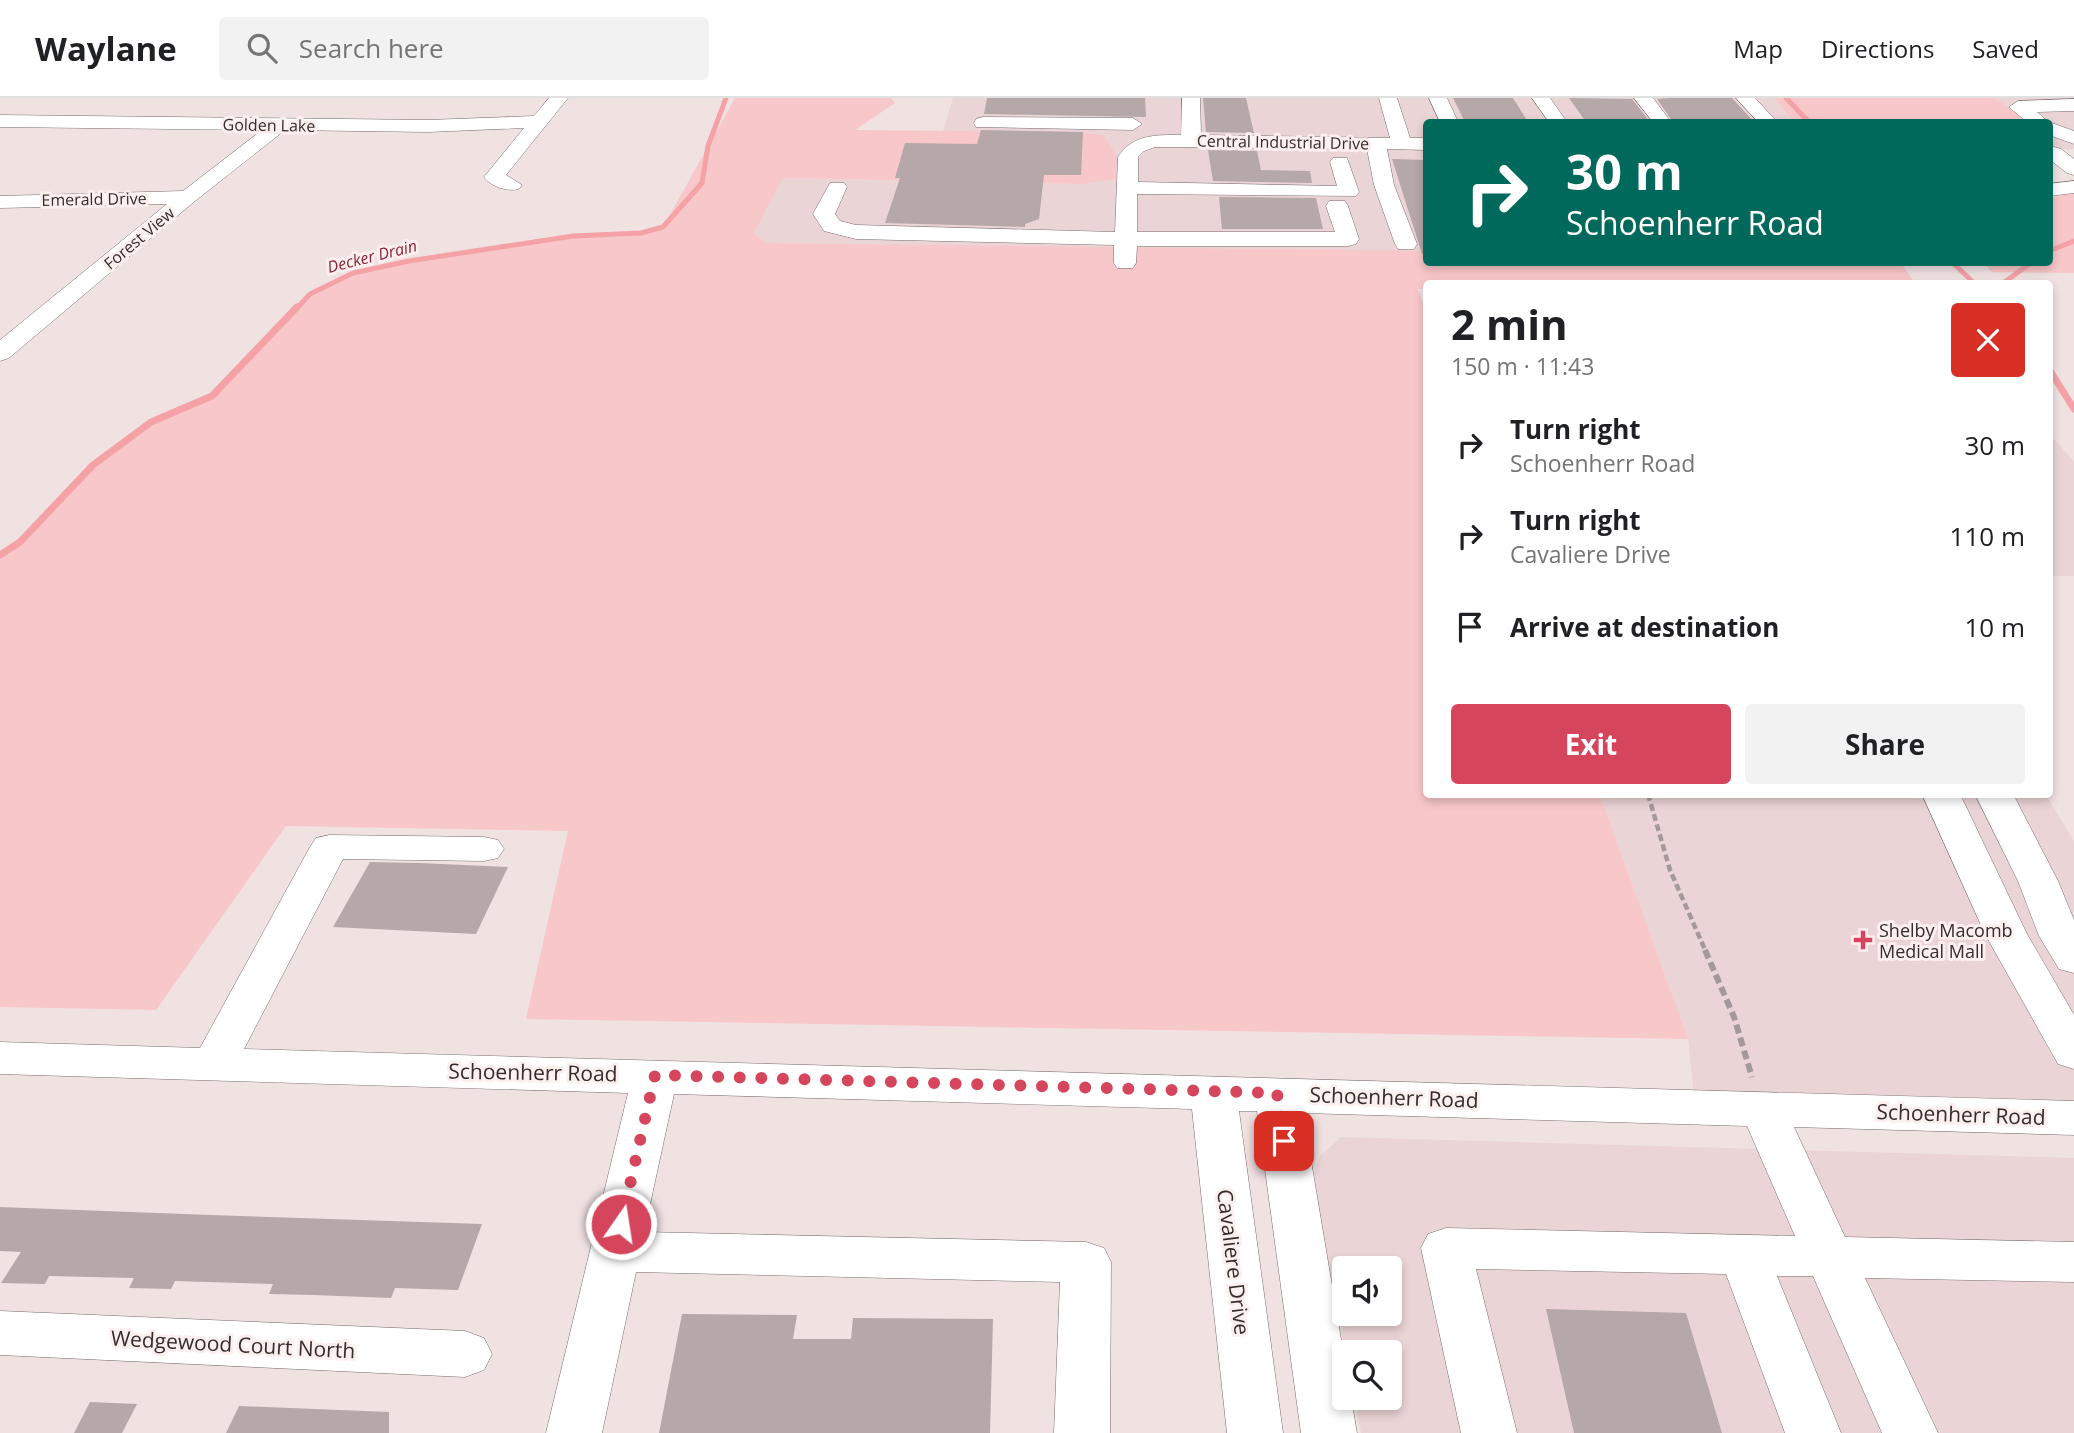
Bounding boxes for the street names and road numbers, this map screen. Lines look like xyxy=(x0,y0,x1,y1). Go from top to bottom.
street label: Golden Lake xyxy=(222,113,316,137)
street label: Central Industrial Drive xyxy=(1197,129,1369,155)
street label: Emerald Drive xyxy=(41,187,147,211)
street label: Forest View xyxy=(99,202,179,274)
street label: Schoenherr Road xyxy=(448,1057,618,1087)
street label: Schoenherr Road xyxy=(1309,1080,1479,1114)
street label: Schoenherr Road xyxy=(1876,1097,2046,1131)
street label: Cavaliere Drive xyxy=(1211,1187,1257,1337)
street label: Wedgewood Court North xyxy=(110,1324,356,1364)

